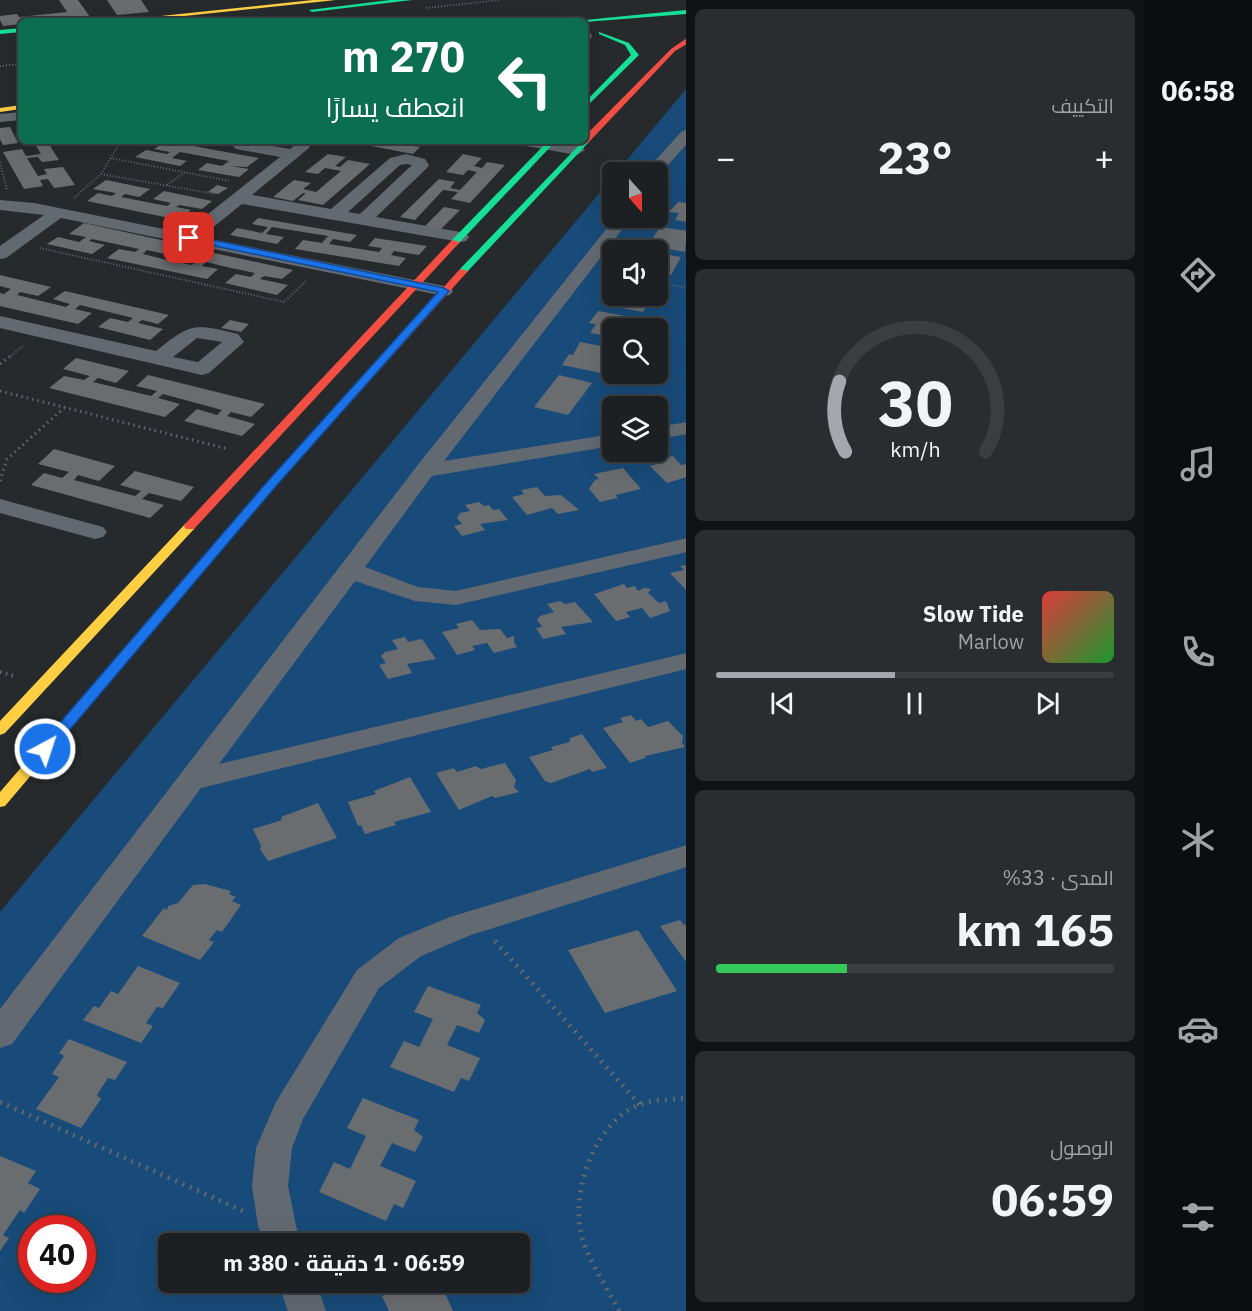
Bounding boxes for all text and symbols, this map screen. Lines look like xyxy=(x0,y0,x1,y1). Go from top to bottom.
text: 270 m xyxy=(342,29,465,84)
icon: left xyxy=(486,42,564,120)
text: 06:58 xyxy=(1161,73,1235,108)
text: انعطف يسارًا xyxy=(326,89,465,124)
text: التكييف xyxy=(1051,92,1114,119)
text: 23° xyxy=(877,128,953,186)
text: − xyxy=(716,136,736,179)
text: + xyxy=(1094,136,1114,179)
north arrow xyxy=(602,162,668,228)
map controls xyxy=(602,162,668,462)
pin xyxy=(163,212,214,263)
icon: arrive xyxy=(172,221,205,254)
button: sound xyxy=(602,240,668,306)
icon: directions xyxy=(1177,254,1219,296)
button: search xyxy=(602,318,668,384)
text: 30 xyxy=(878,362,952,443)
button: layers xyxy=(602,396,668,462)
text: km/h xyxy=(890,436,940,464)
icon: music xyxy=(1177,443,1219,485)
text: Slow Tide xyxy=(923,599,1024,628)
text: Marlow xyxy=(958,628,1024,655)
icon: phone xyxy=(1177,631,1219,673)
icon: previous xyxy=(766,687,799,720)
icon: pause xyxy=(898,687,931,720)
icon: next xyxy=(1031,687,1064,720)
position arrow xyxy=(13,717,77,781)
icon: climate xyxy=(1177,819,1219,861)
text: المدى · 33% xyxy=(1002,864,1114,891)
text: 165 km xyxy=(956,900,1114,958)
icon: car xyxy=(1177,1008,1219,1050)
text: الوصول xyxy=(1050,1134,1114,1161)
text: 06:59 xyxy=(991,1170,1114,1228)
icon: filters xyxy=(1177,1196,1219,1238)
speed limit sign: 40 xyxy=(18,1215,96,1293)
text: 06:59 · 1 دقيقة · 380 m xyxy=(223,1248,465,1277)

